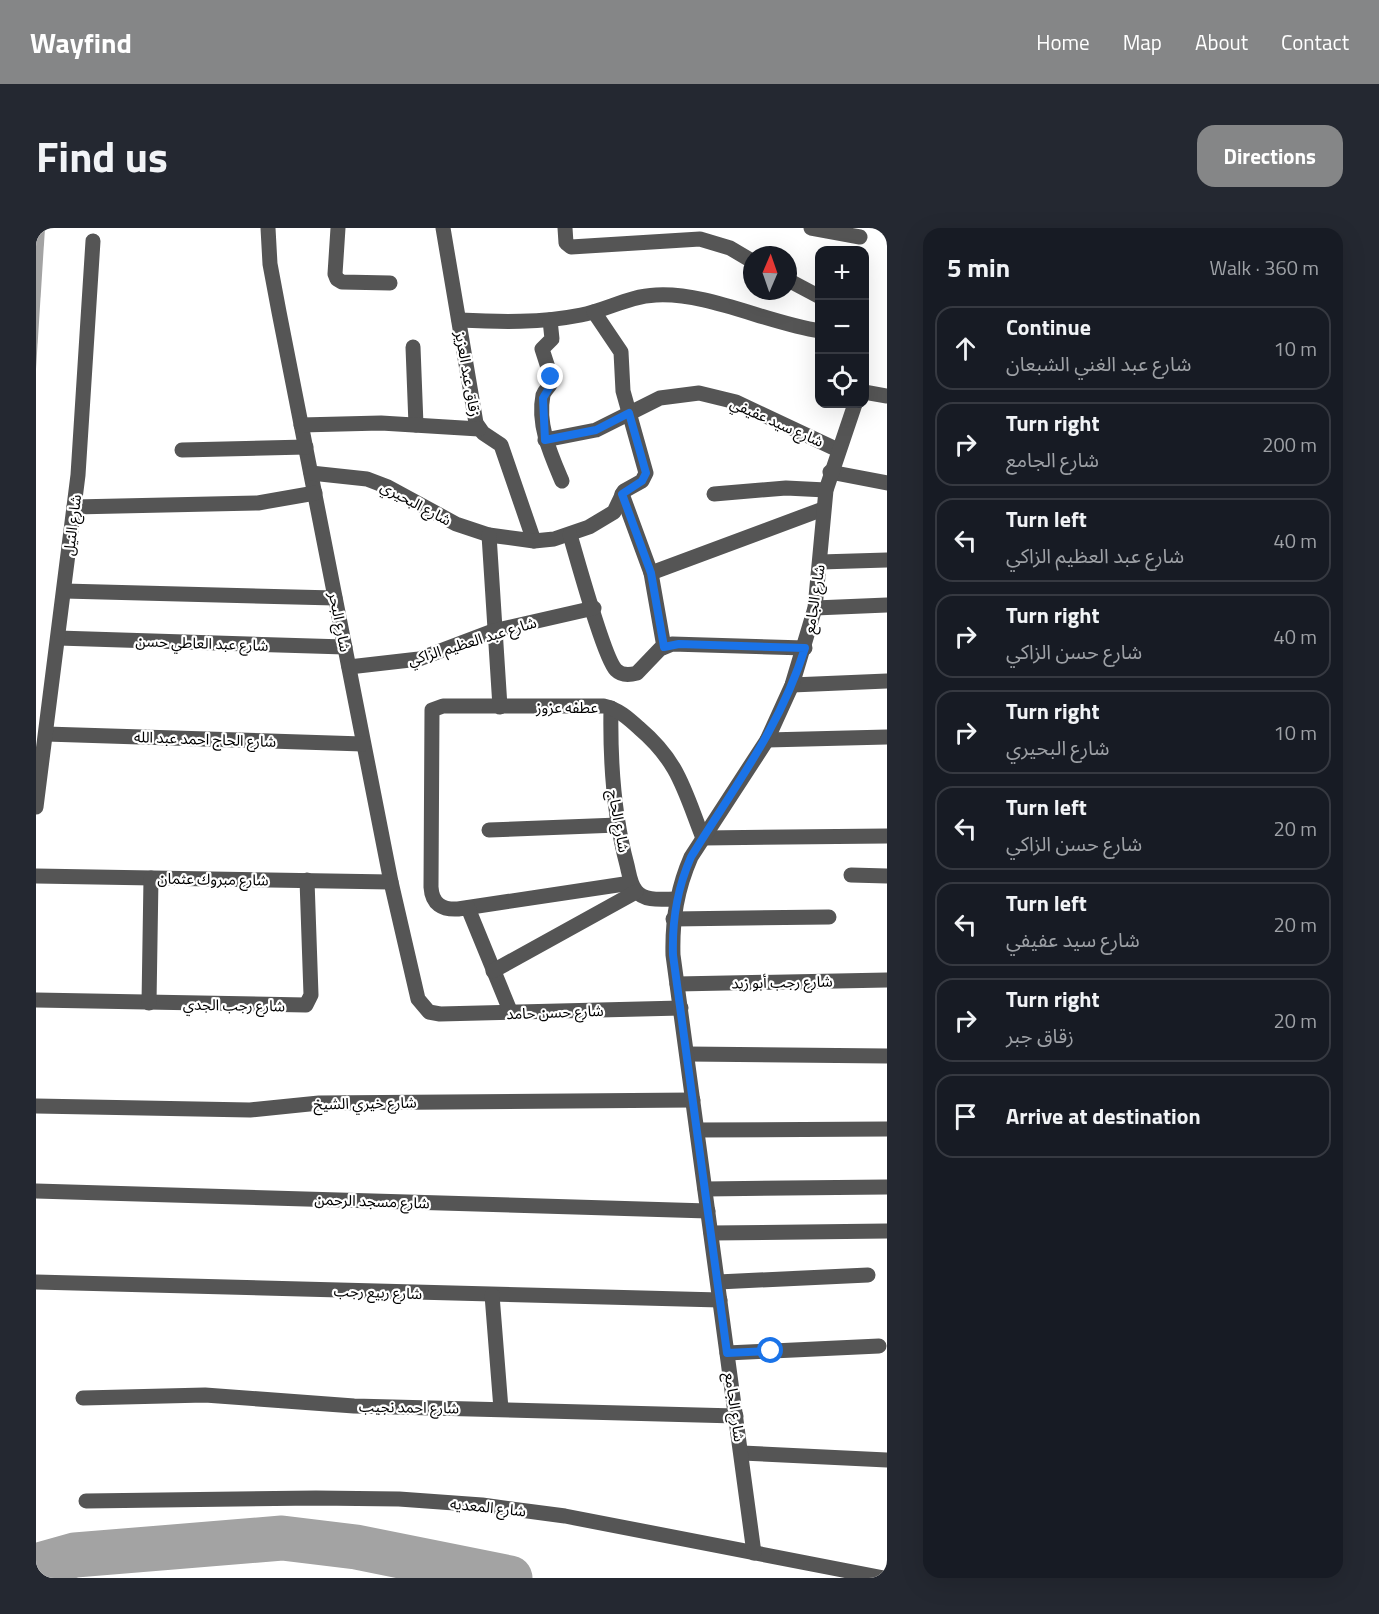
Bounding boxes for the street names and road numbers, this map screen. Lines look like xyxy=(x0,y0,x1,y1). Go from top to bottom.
street label: زقاق عبد العزيز xyxy=(449,329,487,418)
street label: شارع سيد عفيفي xyxy=(726,391,828,454)
street label: شارع البحيري xyxy=(376,475,456,532)
street label: شارع النيل xyxy=(57,493,88,557)
street label: شارع الجامع xyxy=(797,563,832,635)
street label: شارع البحر xyxy=(322,589,357,654)
street label: شارع عبد العظيم الزاكي xyxy=(405,610,540,672)
street label: شارع عبد العاطي حسن xyxy=(135,629,269,658)
street label: عطفه عزوز xyxy=(535,696,598,719)
street label: شارع الحاج احمد عبد الله xyxy=(133,725,277,754)
street label: شارع الحاج xyxy=(601,788,636,855)
street label: شارع مبروك عثمان xyxy=(157,867,269,892)
street label: شارع رجب أبو زيد xyxy=(731,970,833,995)
street label: شارع رجب الجدي xyxy=(183,993,286,1018)
street label: شارع حسن حامد xyxy=(506,999,604,1026)
street label: شارع خيري الشيخ xyxy=(313,1091,417,1116)
street label: شارع مسجد الرحمن xyxy=(314,1187,430,1216)
street label: شارع ربيع رجب xyxy=(333,1279,423,1306)
street label: شارع الجامع xyxy=(718,1371,751,1444)
street label: شارع احمد نجيب xyxy=(359,1395,460,1420)
street label: شارع المعديه xyxy=(449,1492,527,1523)

